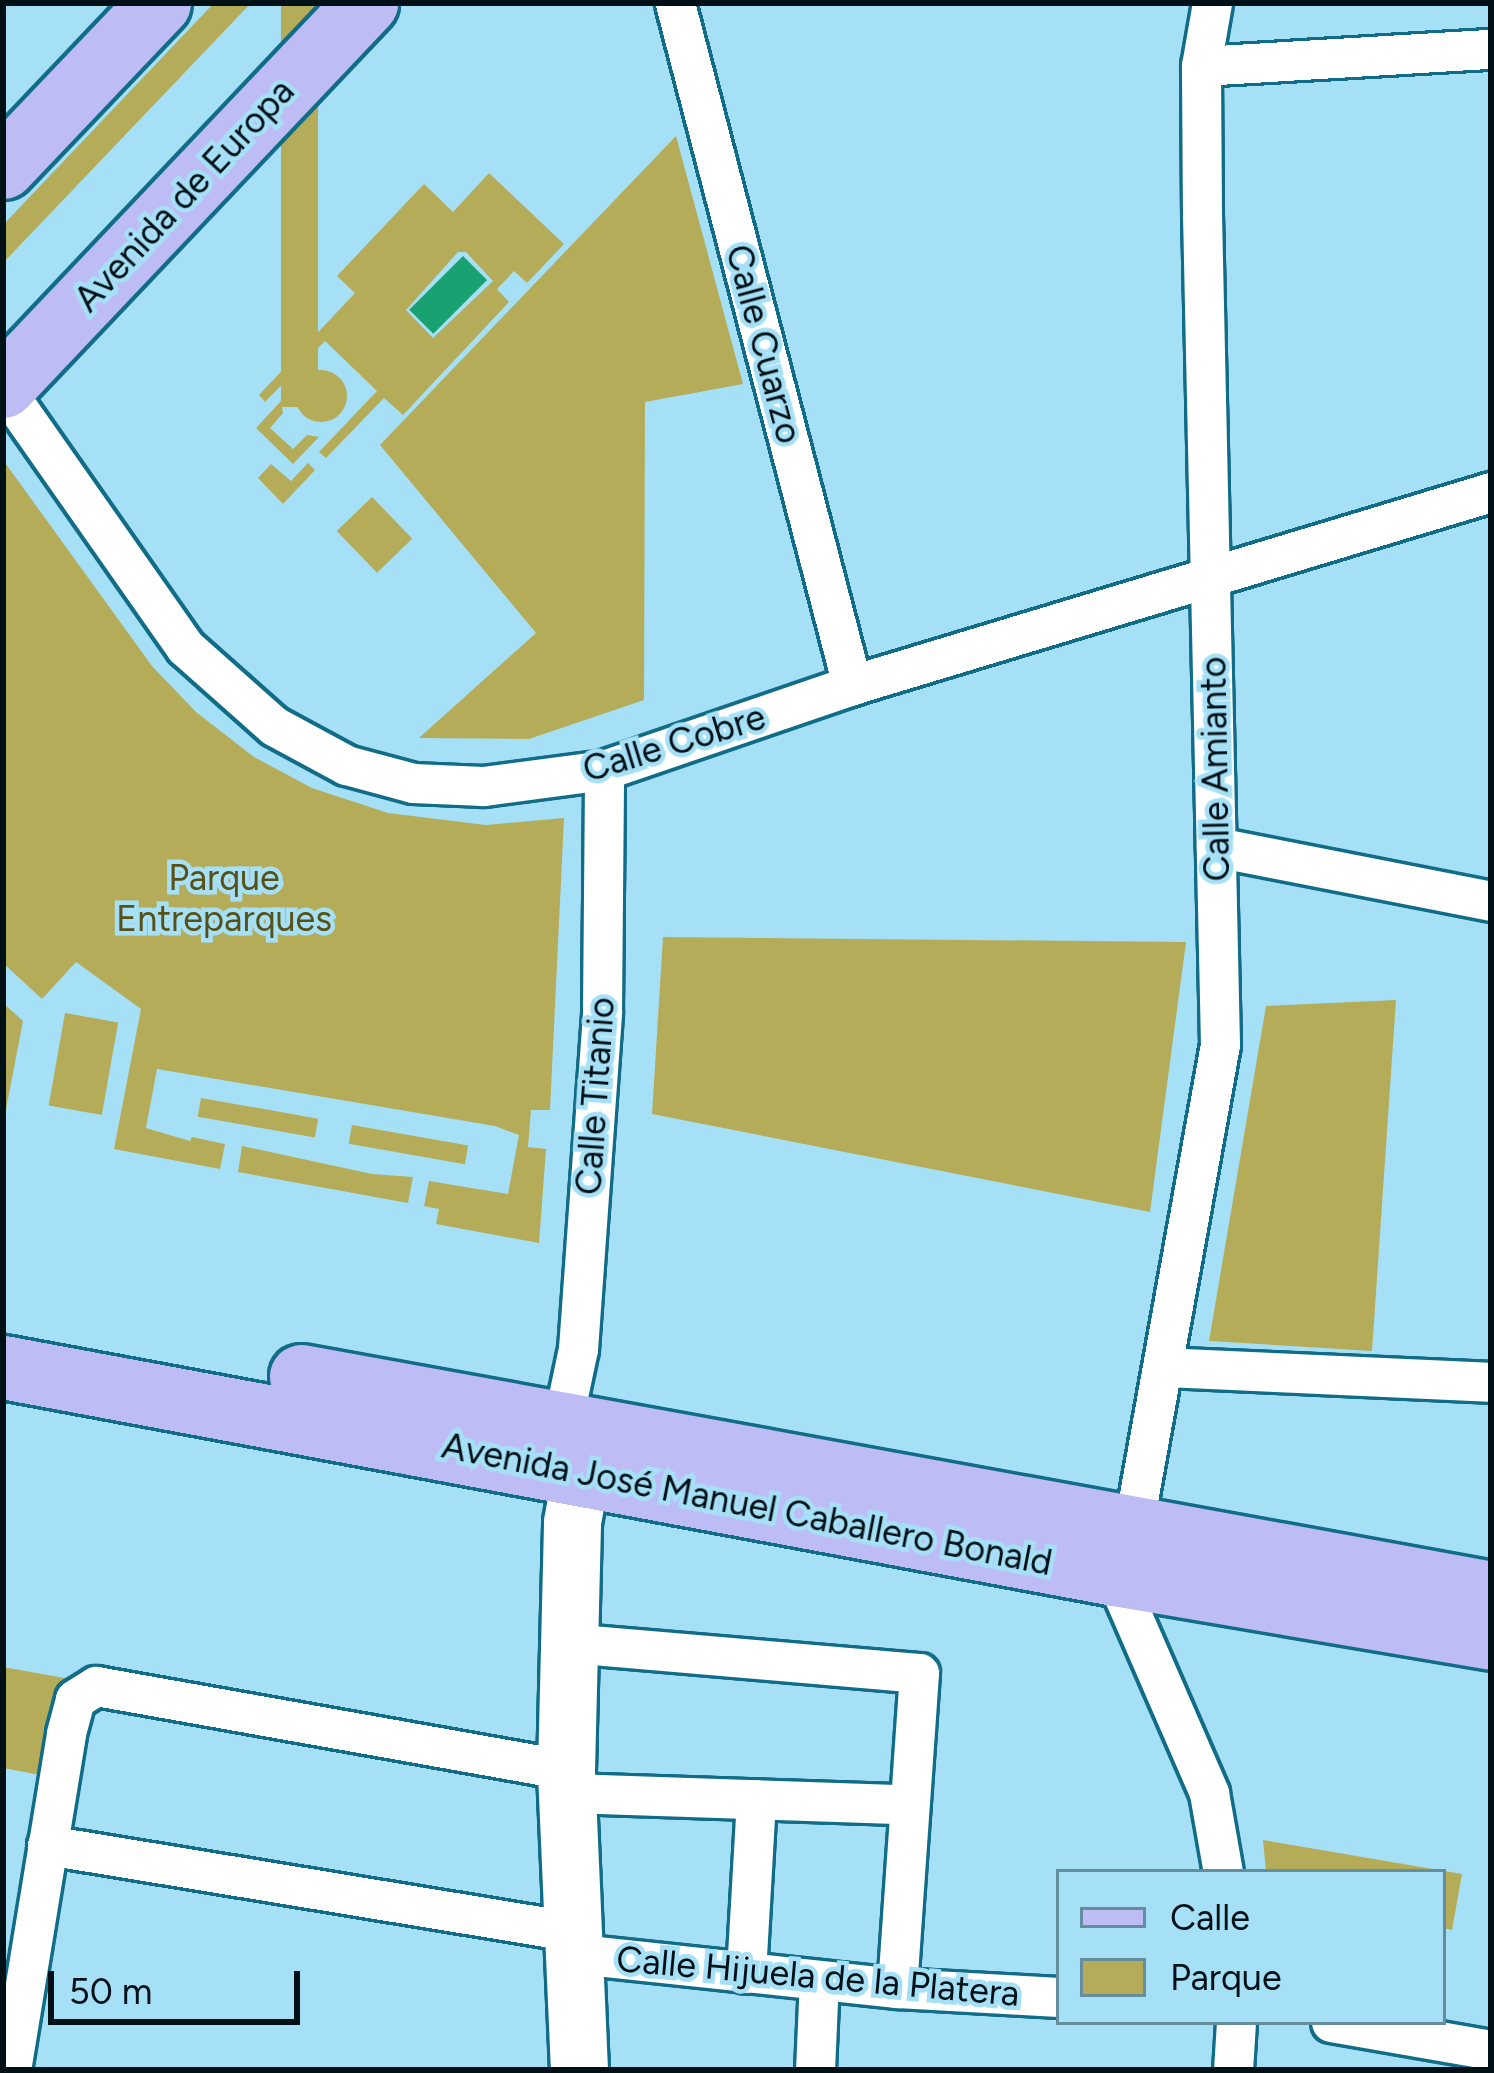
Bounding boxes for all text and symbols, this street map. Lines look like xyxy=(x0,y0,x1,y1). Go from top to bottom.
street label: Avenida de Europa xyxy=(65,70,303,320)
street label: Calle Cuarzo xyxy=(717,240,811,448)
street label: Calle Amianto xyxy=(1191,656,1239,882)
street label: Calle Cobre xyxy=(578,695,770,791)
park label: Parque Entreparques xyxy=(116,855,332,940)
street label: Calle Titanio xyxy=(567,996,623,1196)
street label: Avenida José Manuel Caballero Bonald xyxy=(438,1424,1056,1584)
legend xyxy=(1056,1869,1446,2025)
text: Calle xyxy=(1170,1896,1250,1939)
street label: Calle Hijuela de la Platera xyxy=(615,1937,1021,2015)
scale bar xyxy=(54,1947,306,2021)
text: Parque xyxy=(1170,1956,1282,1999)
text: 50 m xyxy=(69,1970,152,2013)

